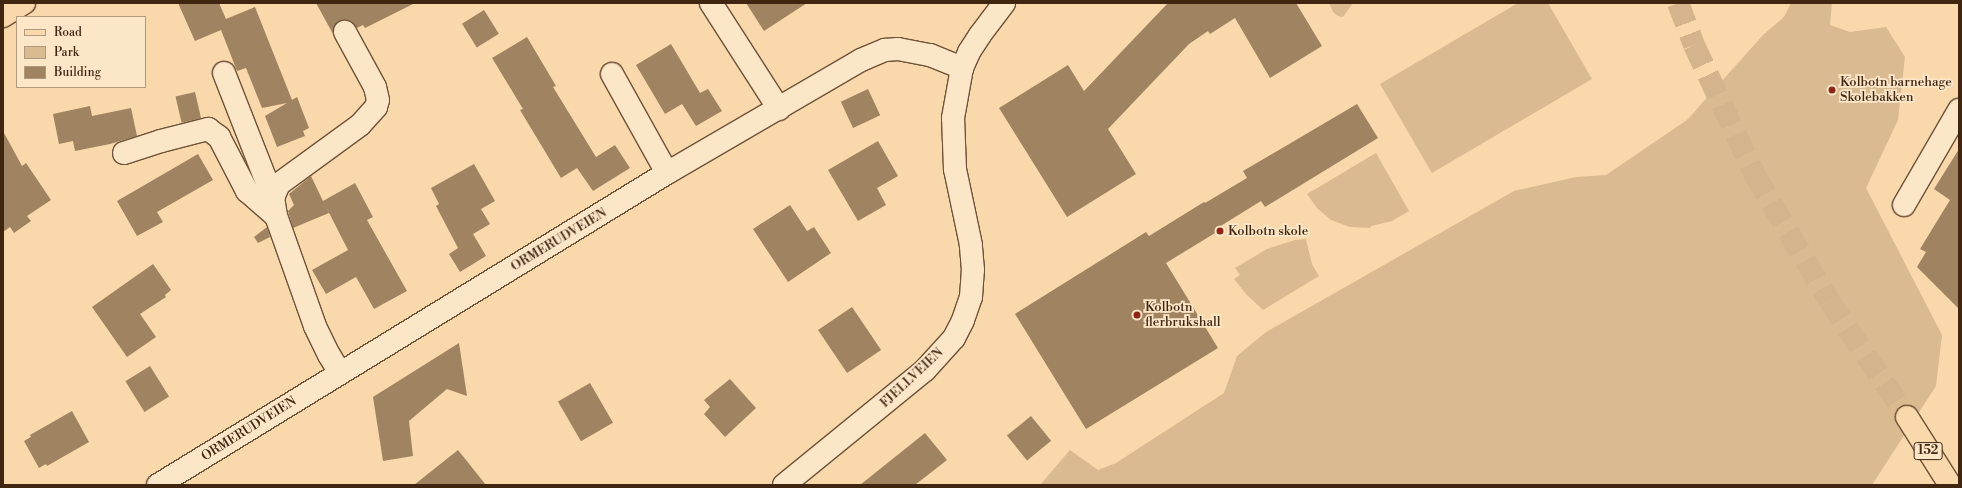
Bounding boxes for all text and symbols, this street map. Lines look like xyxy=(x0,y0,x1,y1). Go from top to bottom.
legend xyxy=(16,16,146,88)
text: Road xyxy=(54,25,82,40)
text: Park xyxy=(54,45,79,60)
text: Building xyxy=(54,65,101,80)
place label: Kolbotn barnehage Skolebakken xyxy=(1840,75,1952,106)
marker: Kolbotn barnehage Skolebakken xyxy=(1827,85,1837,95)
street label: ORMERUDVEIEN xyxy=(508,205,610,275)
place label: Kolbotn skole xyxy=(1228,223,1308,239)
marker: Kolbotn skole xyxy=(1215,226,1225,236)
place label: Kolbotn flerbrukshall xyxy=(1145,300,1221,331)
marker: Kolbotn flerbrukshall xyxy=(1132,310,1142,320)
street label: FJELLVEIEN xyxy=(877,345,947,411)
street label: ORMERUDVEIEN xyxy=(199,394,299,464)
road number: 152 xyxy=(1913,441,1943,461)

